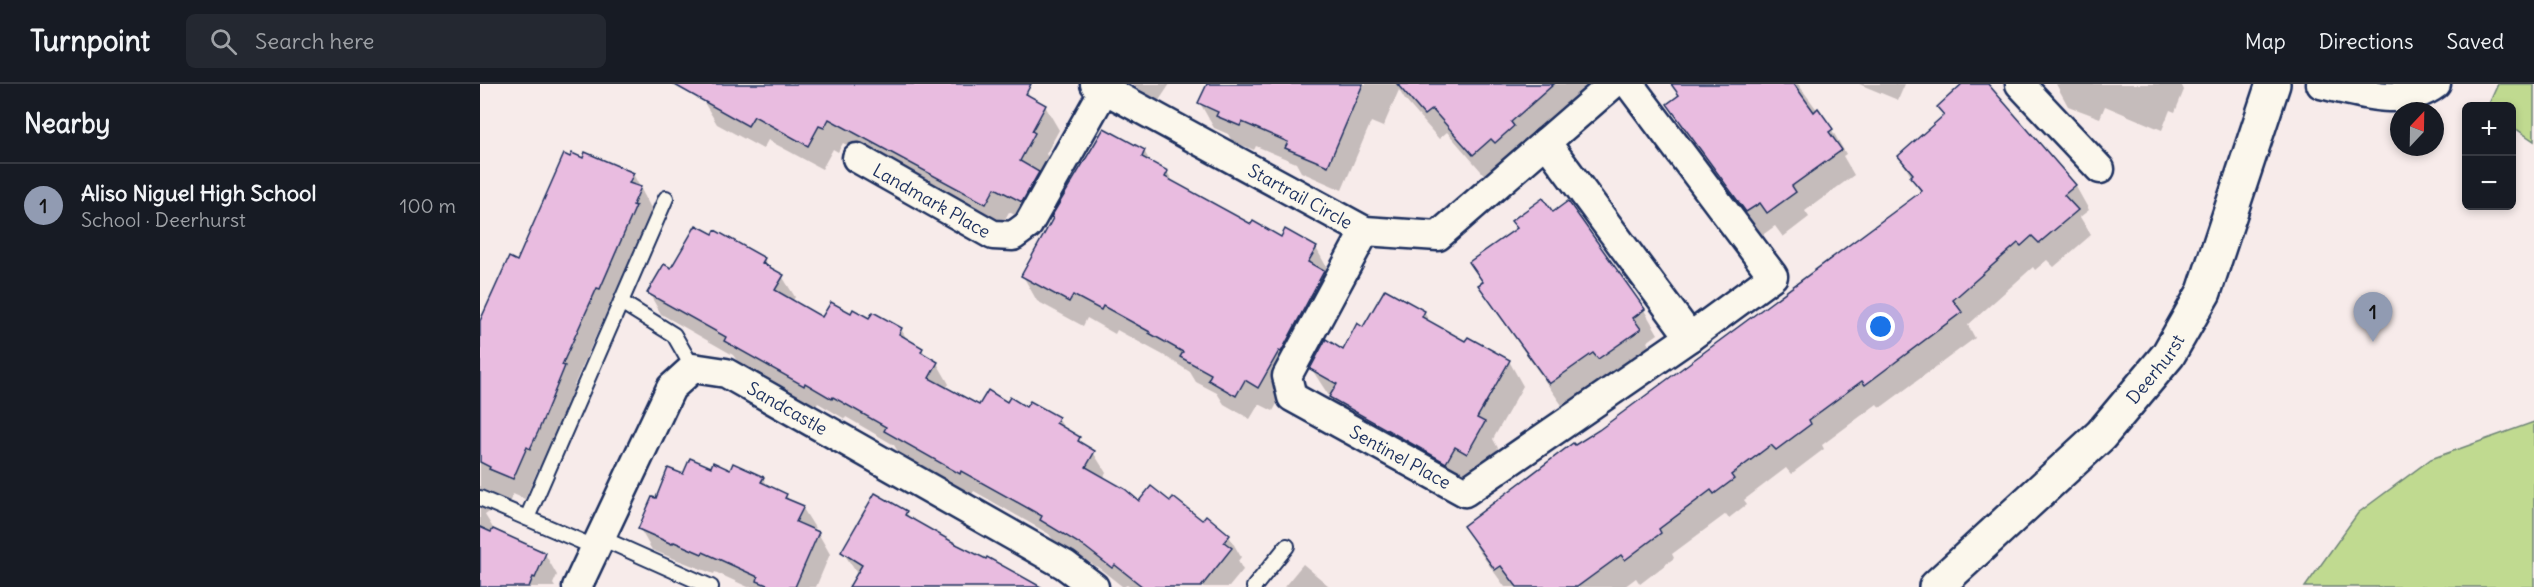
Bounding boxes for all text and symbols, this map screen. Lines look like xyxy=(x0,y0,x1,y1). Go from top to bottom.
search box xyxy=(186,14,606,68)
text: Turnpoint xyxy=(30,23,150,59)
icon: search xyxy=(207,25,240,58)
text: Search here xyxy=(255,27,374,55)
text: Map xyxy=(2245,28,2286,55)
text: Directions xyxy=(2319,28,2413,55)
text: Saved xyxy=(2446,28,2504,55)
north arrow xyxy=(2390,102,2444,156)
map controls xyxy=(2462,102,2516,210)
button: + xyxy=(2462,102,2516,156)
text: Nearby xyxy=(24,107,110,140)
button: − xyxy=(2462,156,2516,210)
street label: Landmark Place xyxy=(869,158,995,243)
street label: Startrail Circle xyxy=(1244,158,1357,234)
text: Aliso Niguel High School xyxy=(81,179,316,207)
text: 1 xyxy=(40,193,47,218)
text: 100 m xyxy=(399,193,456,218)
text: School · Deerhurst xyxy=(81,207,246,232)
pin: 1 xyxy=(2354,292,2392,342)
your location xyxy=(1866,312,1895,341)
street label: Deerhurst xyxy=(2121,330,2189,408)
street label: Sandcastle xyxy=(743,376,832,440)
street label: Sentinel Place xyxy=(1346,419,1455,494)

